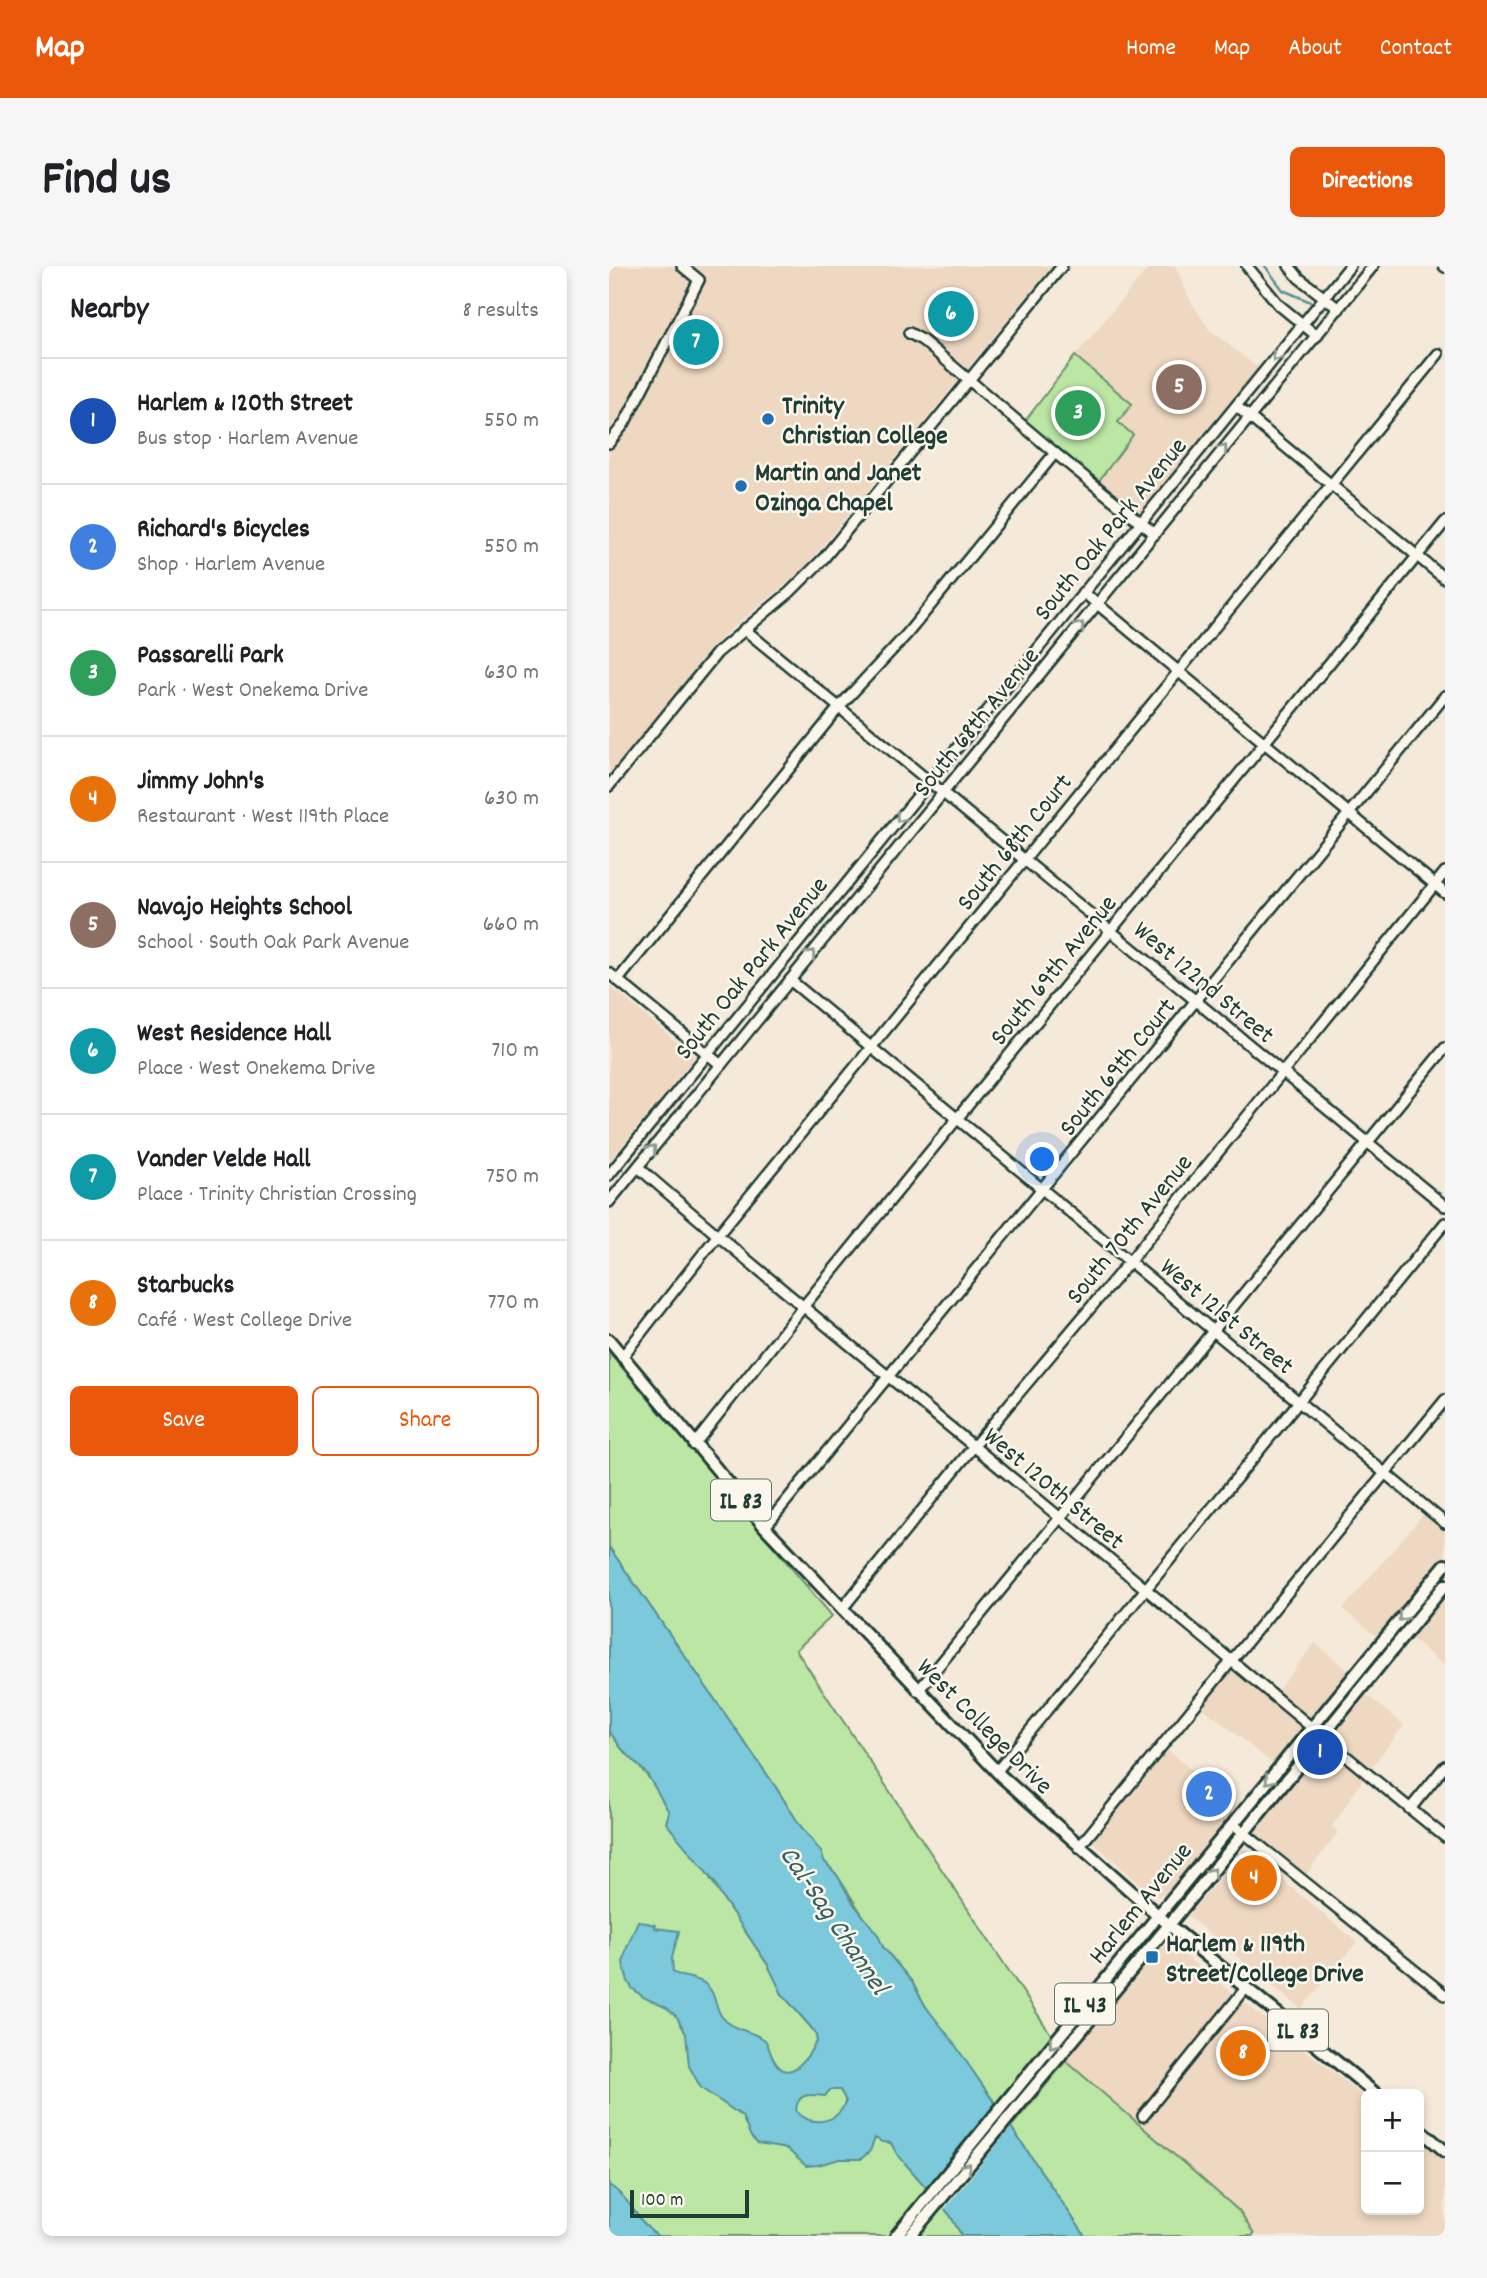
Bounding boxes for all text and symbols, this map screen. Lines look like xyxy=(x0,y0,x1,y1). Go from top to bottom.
text: Map xyxy=(35,26,85,73)
text: Home xyxy=(1126,32,1176,66)
text: Map xyxy=(1214,32,1250,66)
text: About xyxy=(1288,32,1342,66)
text: Contact xyxy=(1380,32,1452,66)
text: Find us xyxy=(42,147,171,217)
button: Directions xyxy=(1290,147,1445,217)
pin: 6 xyxy=(928,288,974,340)
text: Nearby xyxy=(70,290,148,333)
text: 8 results xyxy=(463,295,539,328)
pin: 7 xyxy=(673,316,719,368)
one-way arrow xyxy=(1271,349,1284,361)
pin: 5 xyxy=(1156,361,1202,413)
text: Harlem & 120th Street xyxy=(137,386,353,423)
pin: 3 xyxy=(1055,387,1101,439)
place label: Trinity Christian College xyxy=(782,389,948,456)
text: 1 xyxy=(90,405,96,438)
text: 550 m xyxy=(484,405,539,438)
marker: Trinity Christian College xyxy=(760,411,776,427)
text: Bus stop · Harlem Avenue xyxy=(137,423,358,456)
street label: South Oak Park Avenue xyxy=(1026,430,1197,630)
one-way arrow xyxy=(1215,445,1227,458)
place label: Martin and Janet Ozinga Chapel xyxy=(755,456,922,523)
marker: Martin and Janet Ozinga Chapel xyxy=(733,478,749,494)
text: Richard's Bicycles xyxy=(137,512,310,549)
text: 2 xyxy=(88,531,98,564)
text: 550 m xyxy=(484,531,539,564)
text: Shop · Harlem Avenue xyxy=(137,549,325,582)
one-way arrow xyxy=(1071,622,1084,634)
text: Passarelli Park xyxy=(137,638,284,675)
street label: South 68th Avenue xyxy=(906,640,1050,806)
text: 3 xyxy=(88,657,98,690)
text: 630 m xyxy=(484,657,539,690)
text: Park · West Onekema Drive xyxy=(137,675,368,708)
text: Jimmy John's xyxy=(137,764,264,801)
street label: South 68th Court xyxy=(949,766,1083,920)
text: 4 xyxy=(88,783,98,816)
text: 630 m xyxy=(484,783,539,816)
text: Restaurant · West 119th Place xyxy=(137,801,389,834)
one-way arrow xyxy=(895,810,908,822)
street label: South Oak Park Avenue xyxy=(667,869,838,1069)
street label: South 69th Avenue xyxy=(982,888,1127,1055)
text: Navajo Heights School xyxy=(137,890,352,927)
text: 5 xyxy=(88,909,98,942)
text: 660 m xyxy=(483,909,539,942)
street label: West 122nd Street xyxy=(1124,913,1282,1054)
text: School · South Oak Park Avenue xyxy=(137,927,409,960)
one-way arrow xyxy=(803,949,816,961)
street label: South 69th Court xyxy=(1051,991,1186,1145)
text: West Residence Hall xyxy=(137,1016,331,1053)
text: 6 xyxy=(87,1035,99,1068)
text: 710 m xyxy=(492,1035,539,1068)
text: Place · West Onekema Drive xyxy=(137,1053,375,1086)
text: Vander Velde Hall xyxy=(137,1142,311,1179)
your location xyxy=(1025,1142,1059,1176)
one-way arrow xyxy=(644,1145,657,1157)
street label: South 70th Avenue xyxy=(1058,1147,1203,1314)
text: 7 xyxy=(89,1161,97,1194)
text: 750 m xyxy=(486,1161,539,1194)
text: Place · Trinity Christian Crossing xyxy=(137,1179,417,1212)
street label: West 121st Street xyxy=(1151,1250,1301,1385)
text: Starbucks xyxy=(137,1268,234,1305)
text: 8 xyxy=(88,1287,98,1320)
text: 770 m xyxy=(488,1287,539,1320)
text: Café · West College Drive xyxy=(137,1305,352,1338)
button: Save xyxy=(70,1386,298,1456)
button: Share xyxy=(312,1386,539,1456)
street label: West 120th Street xyxy=(974,1419,1132,1560)
road number: IL 83 xyxy=(711,1480,771,1520)
one-way arrow xyxy=(1398,1609,1410,1622)
street label: West College Drive xyxy=(907,1651,1060,1804)
pin: 1 xyxy=(1297,1726,1343,1778)
pin: 2 xyxy=(1186,1768,1232,1820)
one-way arrow xyxy=(1265,1771,1277,1784)
street label: Harlem Avenue xyxy=(1081,1835,1203,1973)
water label: Cal-Sag Channel xyxy=(767,1839,898,2006)
pin: 4 xyxy=(1231,1852,1277,1904)
one-way arrow xyxy=(1203,1868,1216,1880)
place label: Harlem & 119th Street/College Drive xyxy=(1166,1927,1364,1994)
marker: Harlem & 119th Street/College Drive xyxy=(1144,1949,1160,1965)
road number: IL 43 xyxy=(1055,1984,1115,2024)
road number: IL 83 xyxy=(1268,2010,1328,2050)
pin: 8 xyxy=(1220,2027,1266,2079)
one-way arrow xyxy=(1048,2037,1061,2049)
map controls xyxy=(1361,2089,1424,2215)
button: + xyxy=(1361,2089,1424,2152)
button: − xyxy=(1361,2152,1424,2215)
one-way arrow xyxy=(959,2163,971,2176)
scale bar xyxy=(630,2187,749,2219)
text: 100 m xyxy=(641,2188,683,2215)

